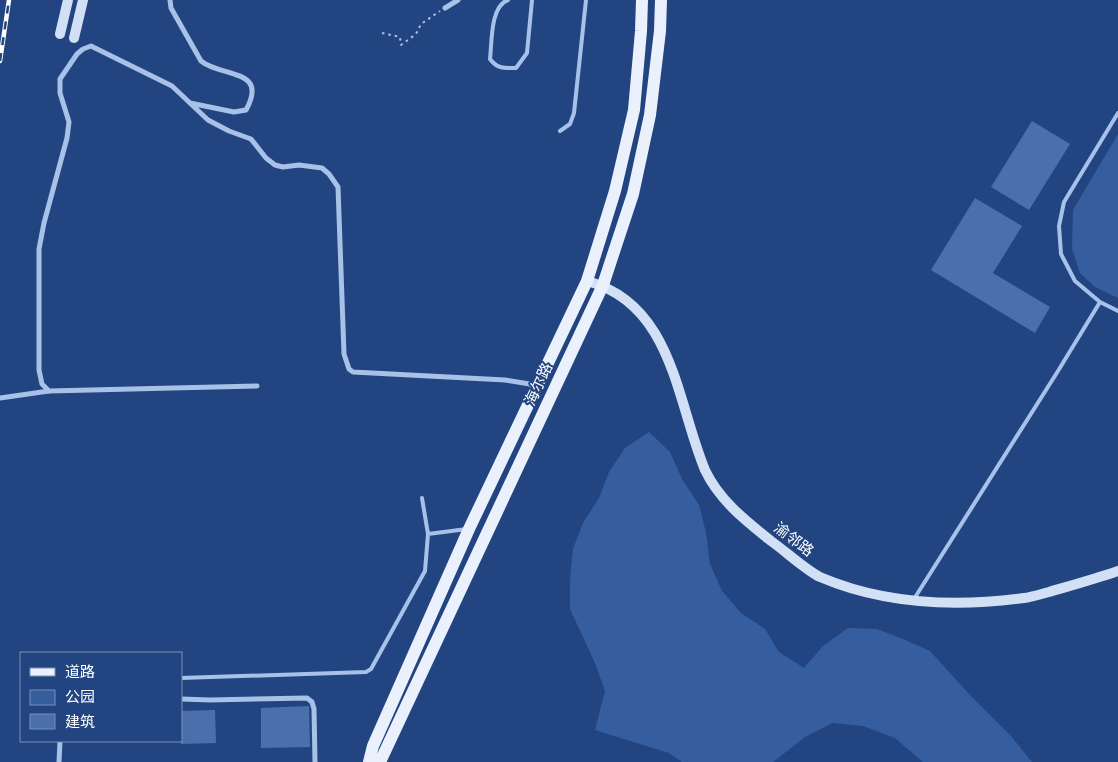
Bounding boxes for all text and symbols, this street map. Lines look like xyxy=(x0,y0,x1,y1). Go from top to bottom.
street label: 海尔路 xyxy=(520,360,556,408)
street label: 渝邻路 xyxy=(770,518,818,560)
legend xyxy=(20,652,182,742)
text: 道路 xyxy=(65,662,95,681)
text: 公园 xyxy=(65,687,95,706)
text: 建筑 xyxy=(65,712,95,731)

